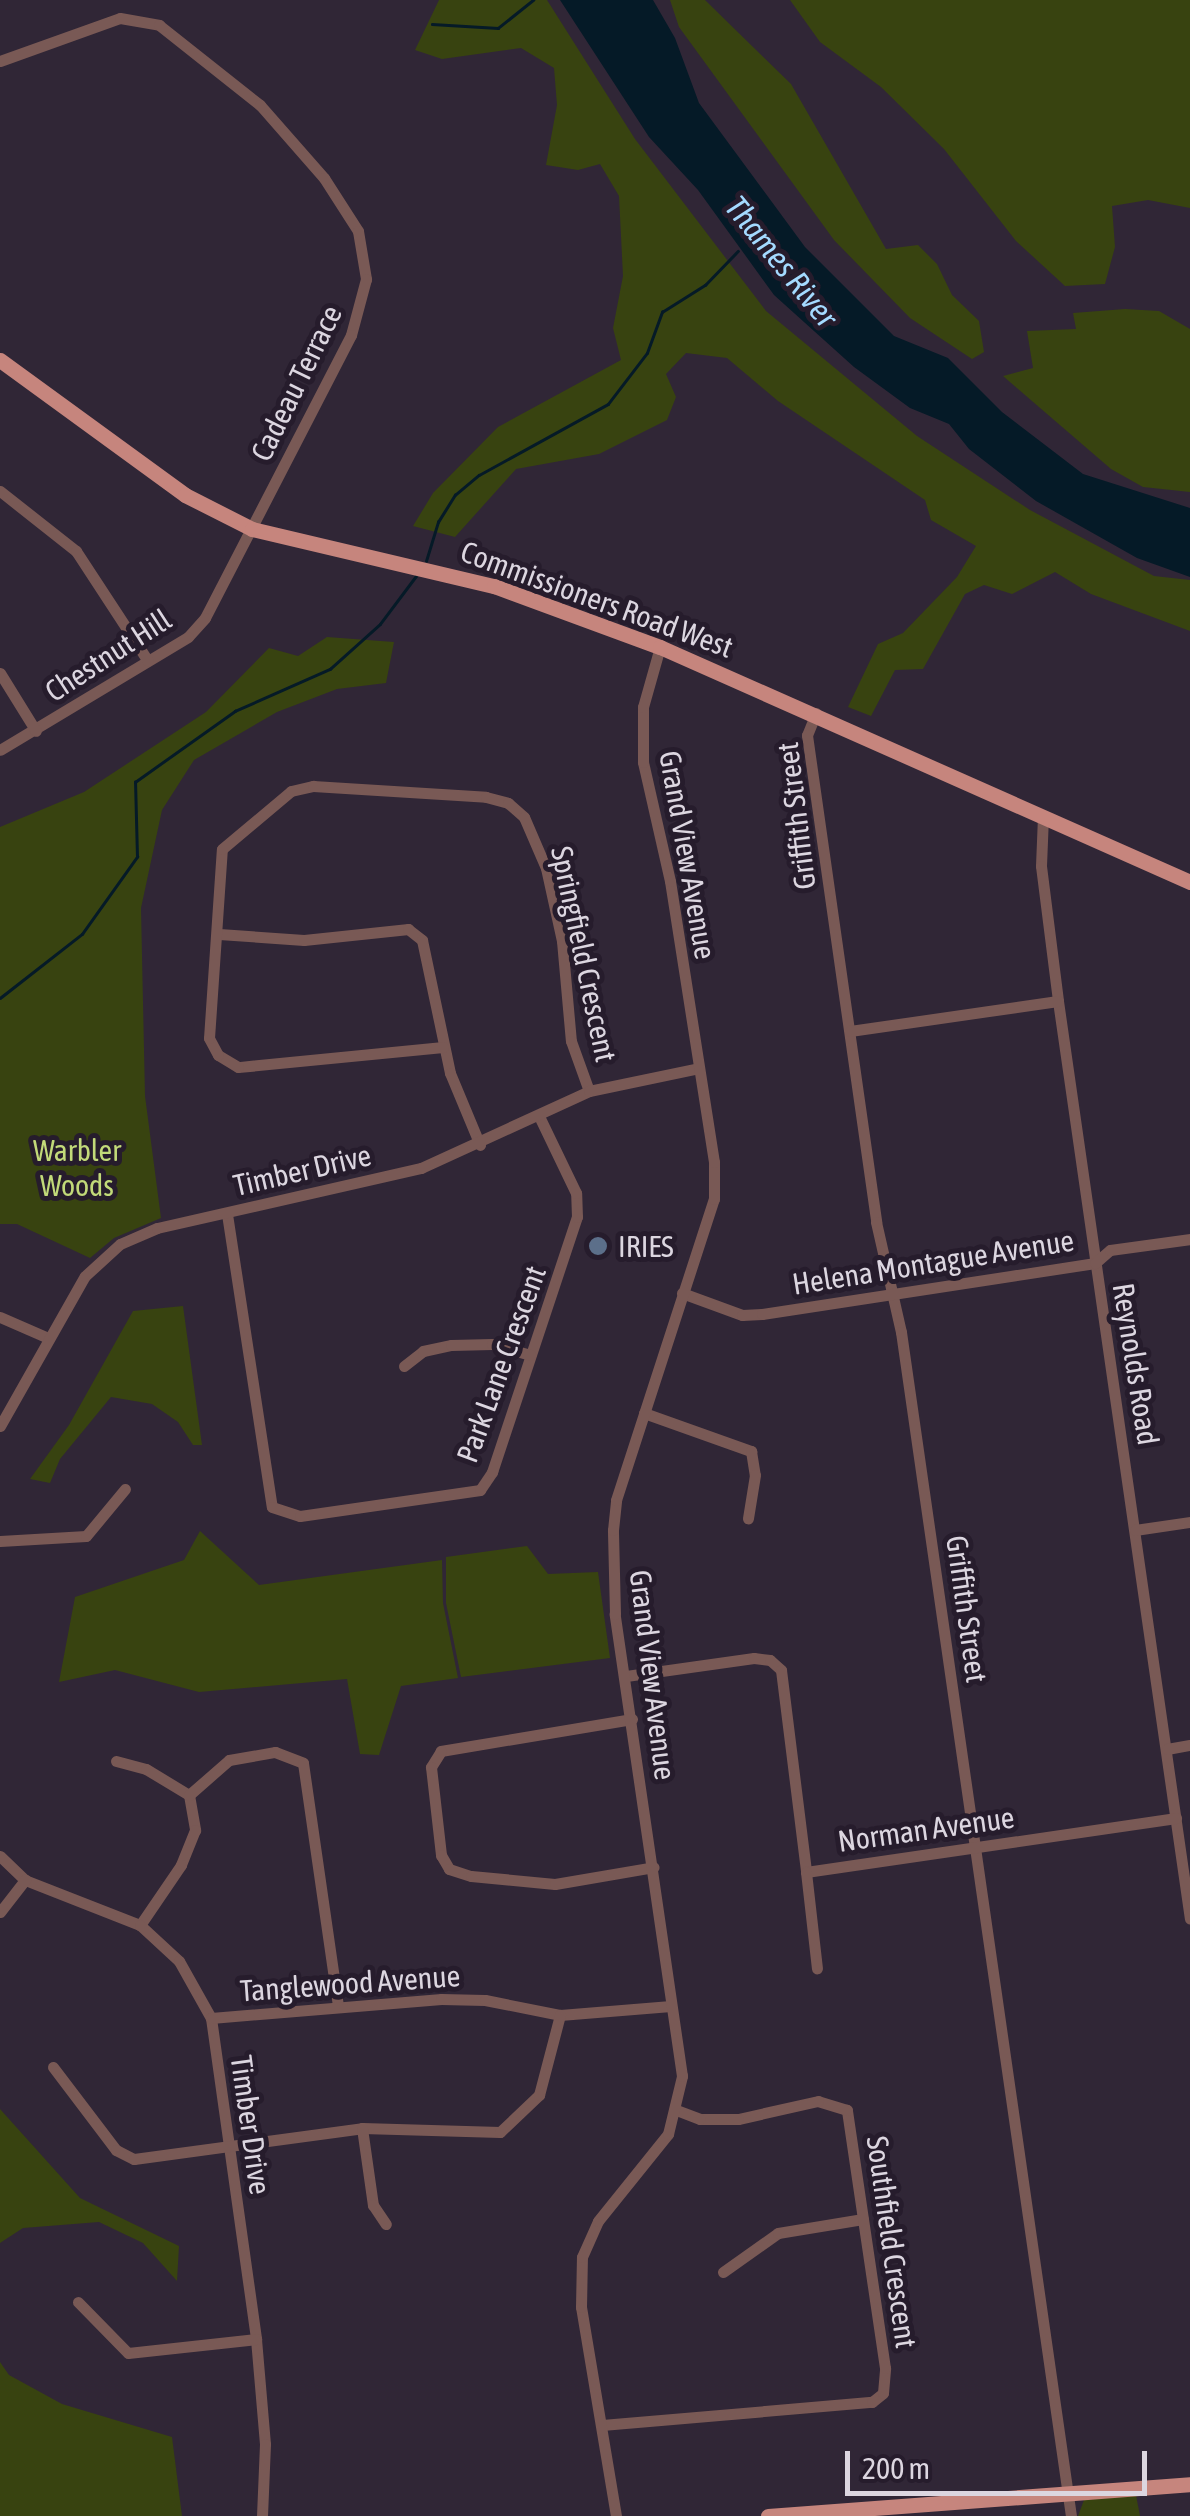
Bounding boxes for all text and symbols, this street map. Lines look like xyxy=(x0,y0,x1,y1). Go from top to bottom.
water label: Thames River xyxy=(717,189,845,335)
street label: Cadeau Terrace xyxy=(243,299,349,467)
street label: Commissioners Road West xyxy=(456,533,738,665)
street label: Chestnut Hill xyxy=(38,601,178,709)
street label: Griffith Street xyxy=(769,740,823,892)
street label: Grand View Avenue xyxy=(652,748,724,962)
street label: Springfield Crescent xyxy=(544,843,624,1065)
park label: Warbler Woods xyxy=(33,1132,121,1202)
street label: Timber Drive xyxy=(230,1137,374,1203)
street label: Helena Montague Avenue xyxy=(790,1222,1076,1302)
place label: IRIES xyxy=(618,1228,674,1264)
marker: IRIES xyxy=(587,1235,609,1257)
street label: Park Lane Crescent xyxy=(449,1261,553,1467)
street label: Reynolds Road xyxy=(1105,1281,1167,1447)
street label: Griffith Street xyxy=(939,1533,995,1685)
street label: Grand View Avenue xyxy=(622,1568,684,1782)
street label: Norman Avenue xyxy=(835,1799,1017,1859)
street label: Tanglewood Avenue xyxy=(239,1957,461,2009)
street label: Timber Drive xyxy=(223,2053,279,2197)
street label: Southfield Crescent xyxy=(859,2134,925,2350)
scale bar xyxy=(850,2431,1152,2493)
text: 200 m xyxy=(862,2451,930,2485)

